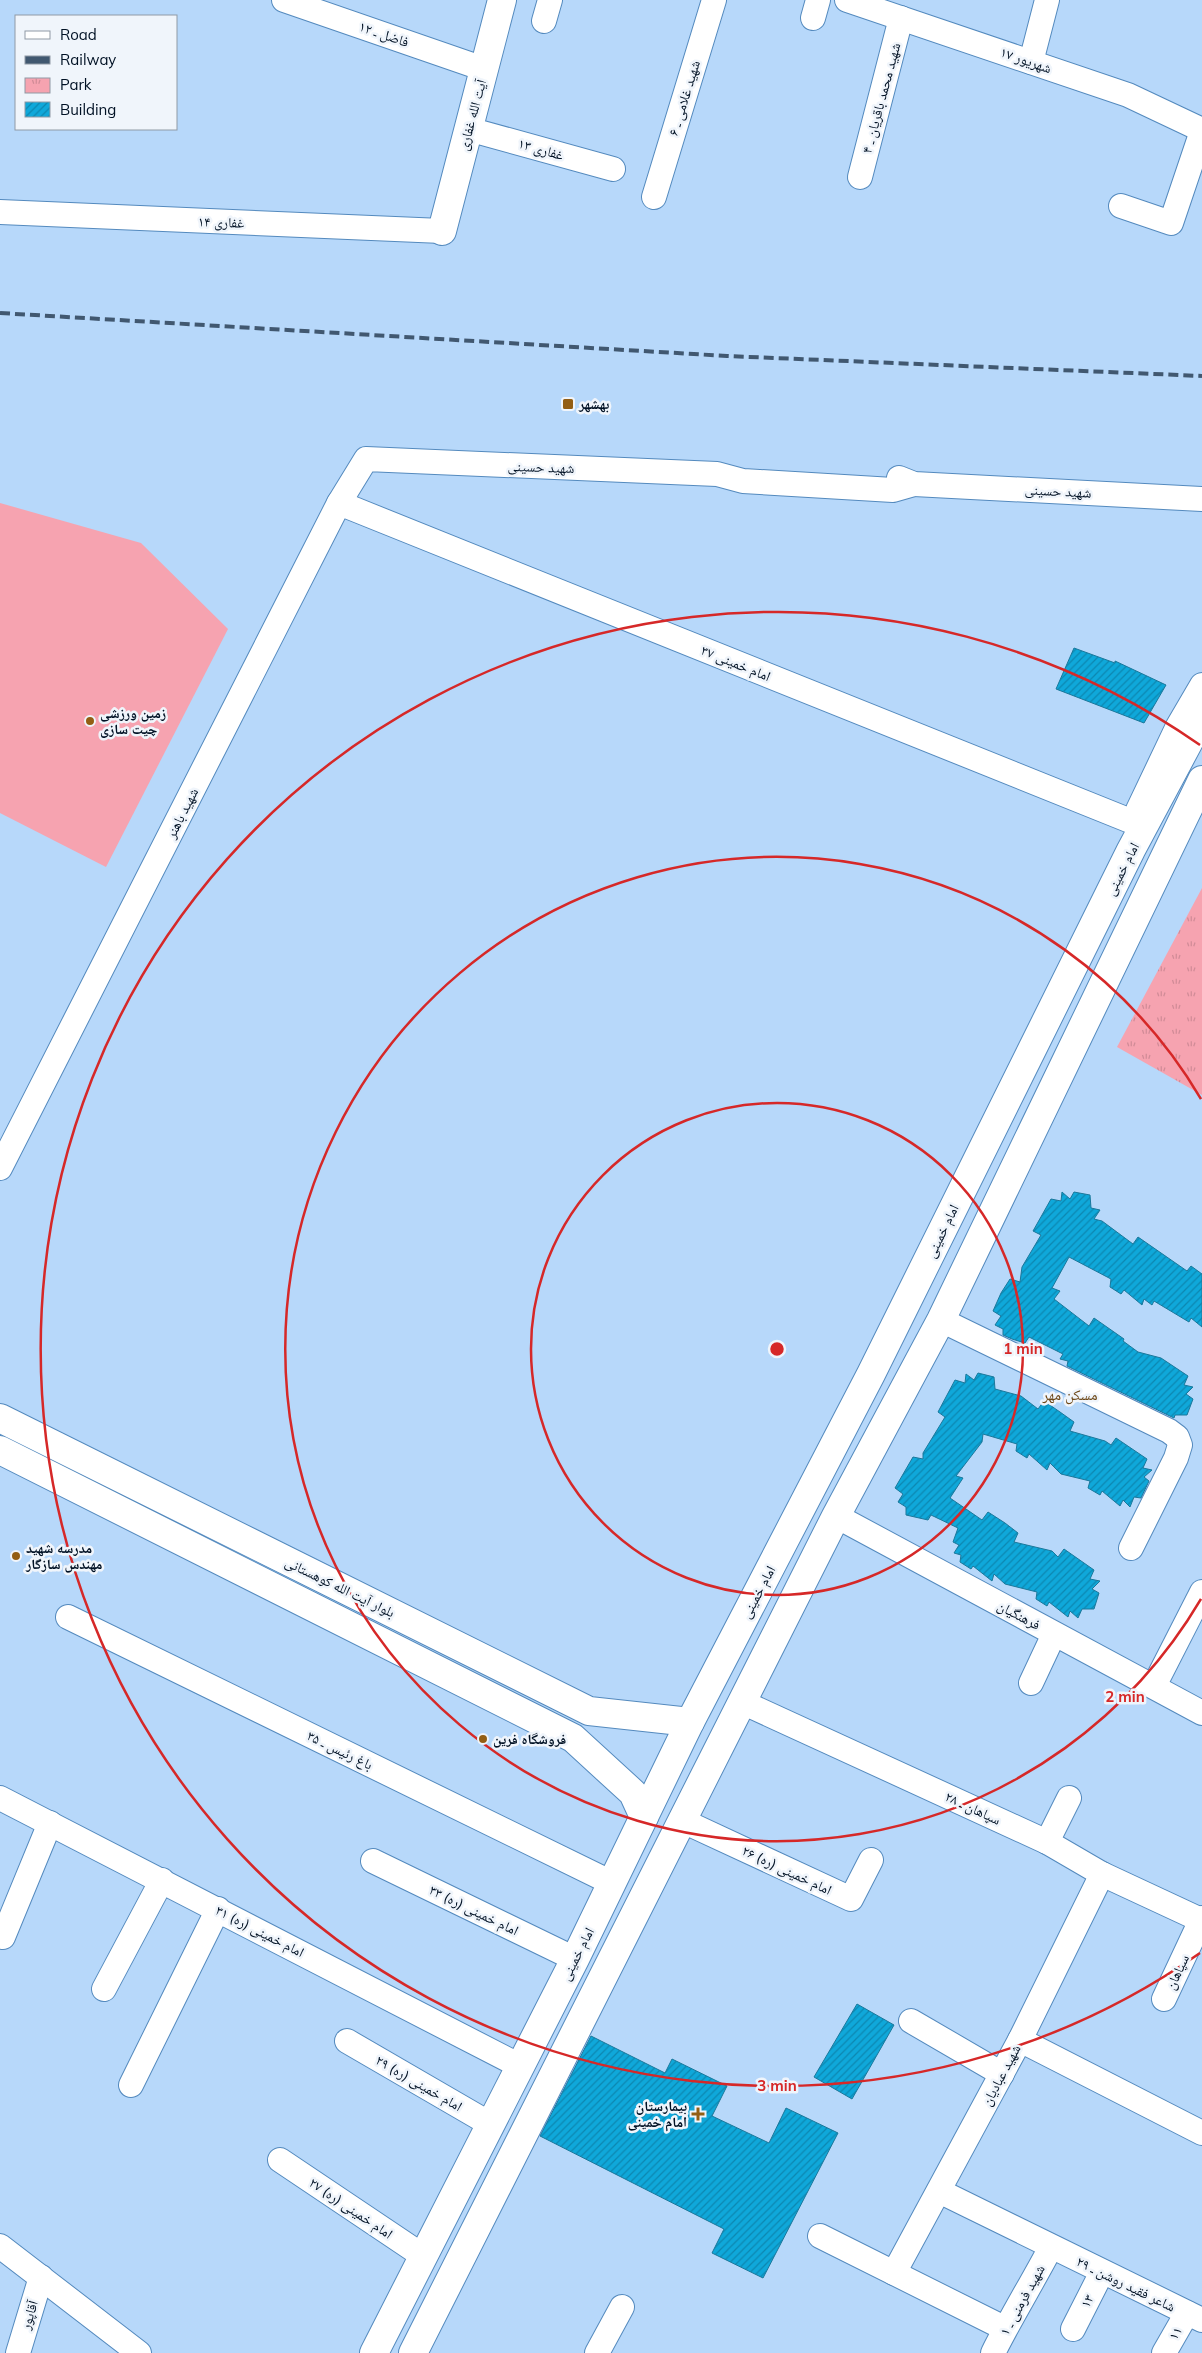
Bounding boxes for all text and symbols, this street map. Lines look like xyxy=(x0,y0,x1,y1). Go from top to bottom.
legend xyxy=(15,15,178,130)
street label: فاضل ـ ۱۲ xyxy=(357,17,411,51)
text: Road xyxy=(60,25,97,44)
street label: شهید محمد باقریان ـ ۴ xyxy=(858,41,904,155)
street label: ۱۷ شهریور xyxy=(998,43,1054,77)
text: Railway xyxy=(60,50,116,69)
street label: شهید غلامی ـ ۶ xyxy=(664,58,704,138)
text: Park xyxy=(60,75,92,94)
street label: آیت الله غفاری xyxy=(454,77,490,153)
text: Building xyxy=(60,100,116,119)
street label: غفاری ۱۳ xyxy=(516,134,566,164)
street label: غفاری ۱۴ xyxy=(198,212,244,232)
place label: بهشهر xyxy=(578,395,609,413)
marker: بهشهر xyxy=(561,397,575,411)
street label: شهید حسینی xyxy=(507,457,575,477)
street label: شهید حسینی xyxy=(1024,480,1092,502)
street label: امام خمینی ۳۷ xyxy=(698,641,773,686)
place label: زمین ورزشی چیت سازی xyxy=(100,704,166,738)
marker: زمین ورزشی چیت سازی xyxy=(84,715,96,727)
street label: شهید باهنر xyxy=(161,785,202,842)
street label: امام خمینی xyxy=(1101,839,1144,899)
street label: امام خمینی xyxy=(921,1201,964,1261)
text: 1 min xyxy=(1003,1339,1043,1358)
centre of rings xyxy=(768,1340,786,1358)
district label: مسکن مهر xyxy=(1042,1385,1098,1405)
place label: مدرسه شهید مهندس سازگار xyxy=(25,1539,102,1573)
marker: مدرسه شهید مهندس سازگار xyxy=(10,1550,22,1562)
street label: بلوار آیت الله کوهستانی xyxy=(282,1553,398,1621)
street label: امام خمینی xyxy=(737,1563,780,1622)
street label: فرهنگیان xyxy=(994,1596,1044,1634)
text: 2 min xyxy=(1105,1687,1145,1706)
street label: باغ رئیس ـ ۳۵ xyxy=(304,1726,376,1775)
place label: فروشگاه فرین xyxy=(493,1730,566,1748)
marker: فروشگاه فرین xyxy=(477,1733,489,1745)
street label: سپاهان ـ ۲۸ xyxy=(942,1787,1004,1829)
street label: امام خمینی (ره) ۲۶ xyxy=(739,1841,835,1900)
street label: امام خمینی (ره) ۳۳ xyxy=(426,1881,522,1940)
street label: امام خمینی (ره) ۳۱ xyxy=(212,1901,307,1962)
street label: امام خمینی xyxy=(556,1924,599,1984)
street label: سپاهان xyxy=(1161,1952,1193,1992)
street label: شهید عبادیان xyxy=(977,2041,1025,2109)
street label: امام خمینی (ره) ۲۹ xyxy=(372,2051,466,2116)
text: 3 min xyxy=(757,2076,797,2095)
place label: بیمارستان امام خمینی xyxy=(628,2097,687,2132)
marker: بیمارستان امام خمینی xyxy=(691,2107,705,2121)
street label: امام خمینی (ره) ۲۷ xyxy=(305,2173,396,2243)
street label: شاعر فقید روشن ـ ۲۹ xyxy=(1074,2252,1178,2316)
street label: شهید فرمنی ـ ۱ xyxy=(995,2262,1049,2338)
street label: ۱۳ xyxy=(1076,2291,1098,2311)
street label: آقاپور xyxy=(16,2298,42,2333)
street label: ۱۱ xyxy=(1164,2323,1186,2343)

